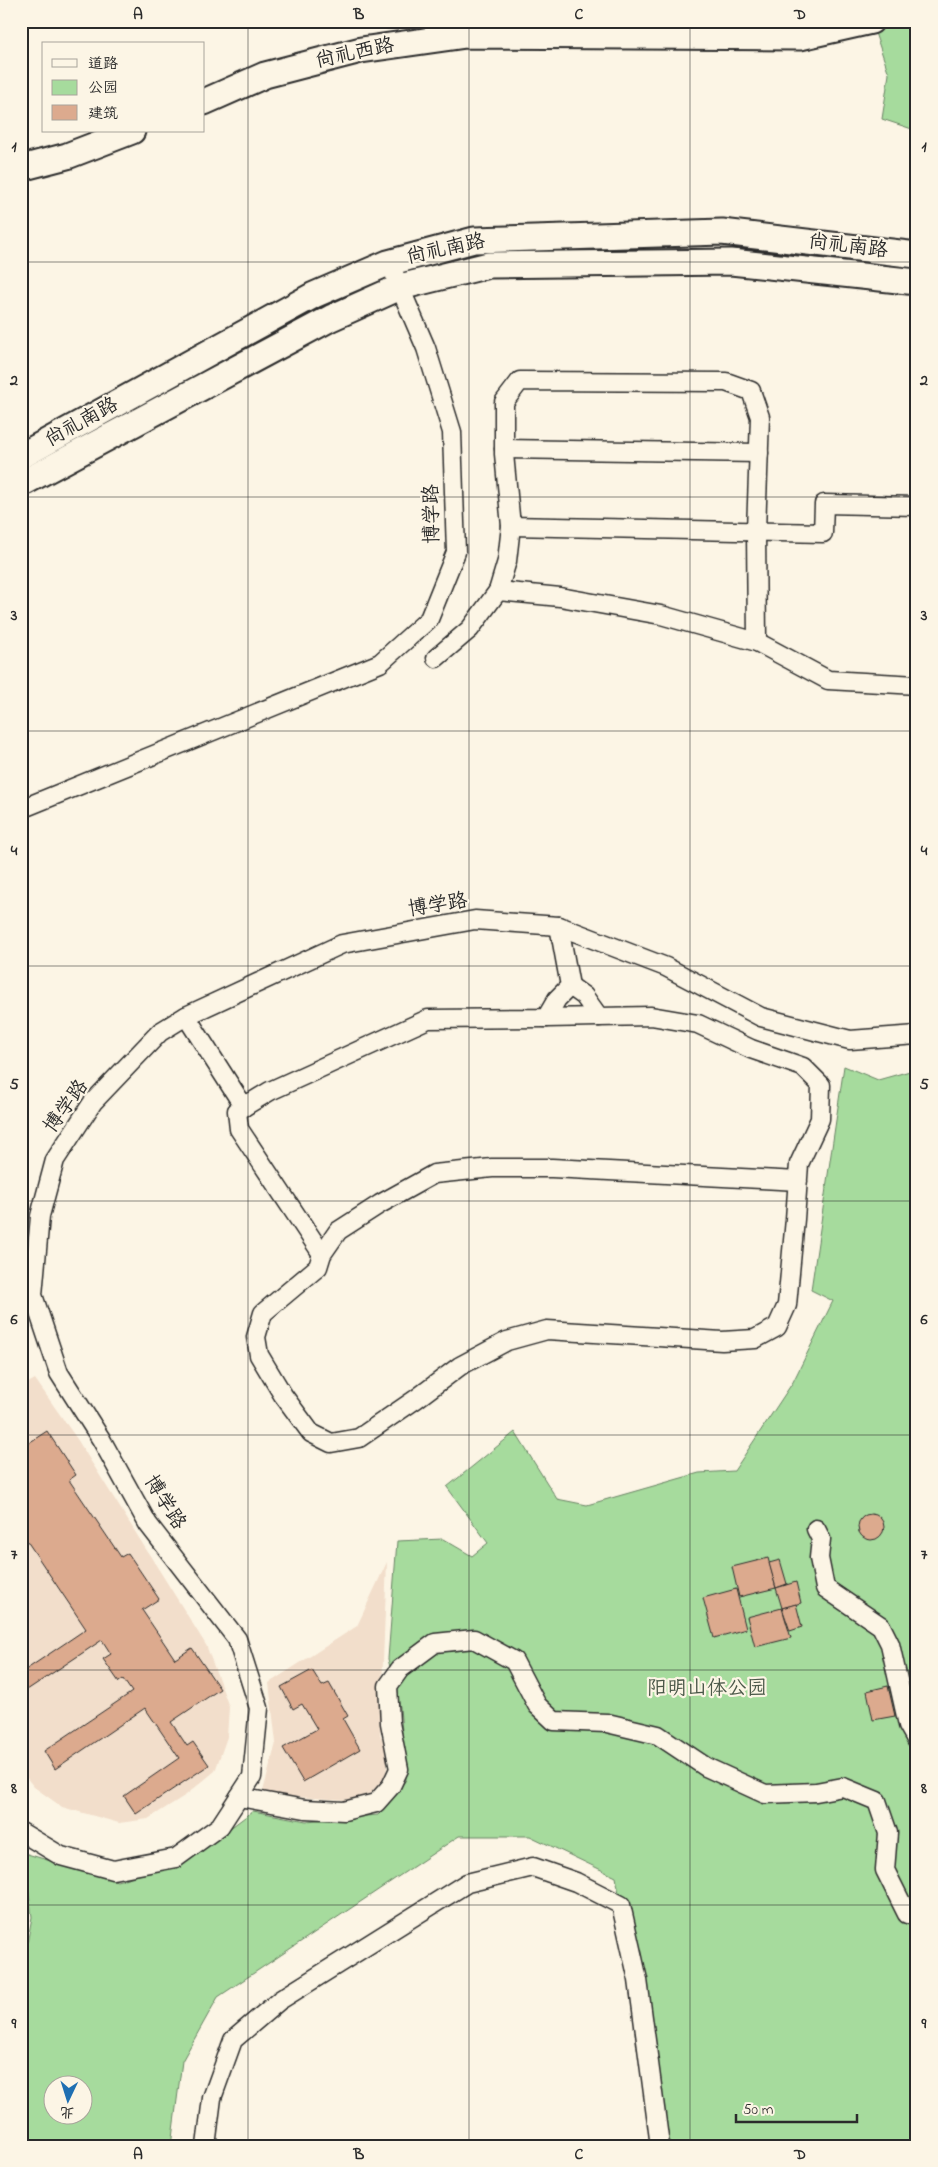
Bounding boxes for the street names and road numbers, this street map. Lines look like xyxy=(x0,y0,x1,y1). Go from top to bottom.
street label: 尚礼西路 xyxy=(313,31,398,76)
street label: 尚礼南路 xyxy=(404,227,489,272)
street label: 尚礼南路 xyxy=(807,228,890,266)
street label: 尚礼南路 xyxy=(40,390,125,455)
street label: 博学路 xyxy=(418,483,448,544)
street label: 博学路 xyxy=(406,887,471,925)
street label: 博学路 xyxy=(38,1073,97,1140)
street label: 博学路 xyxy=(136,1470,193,1537)

